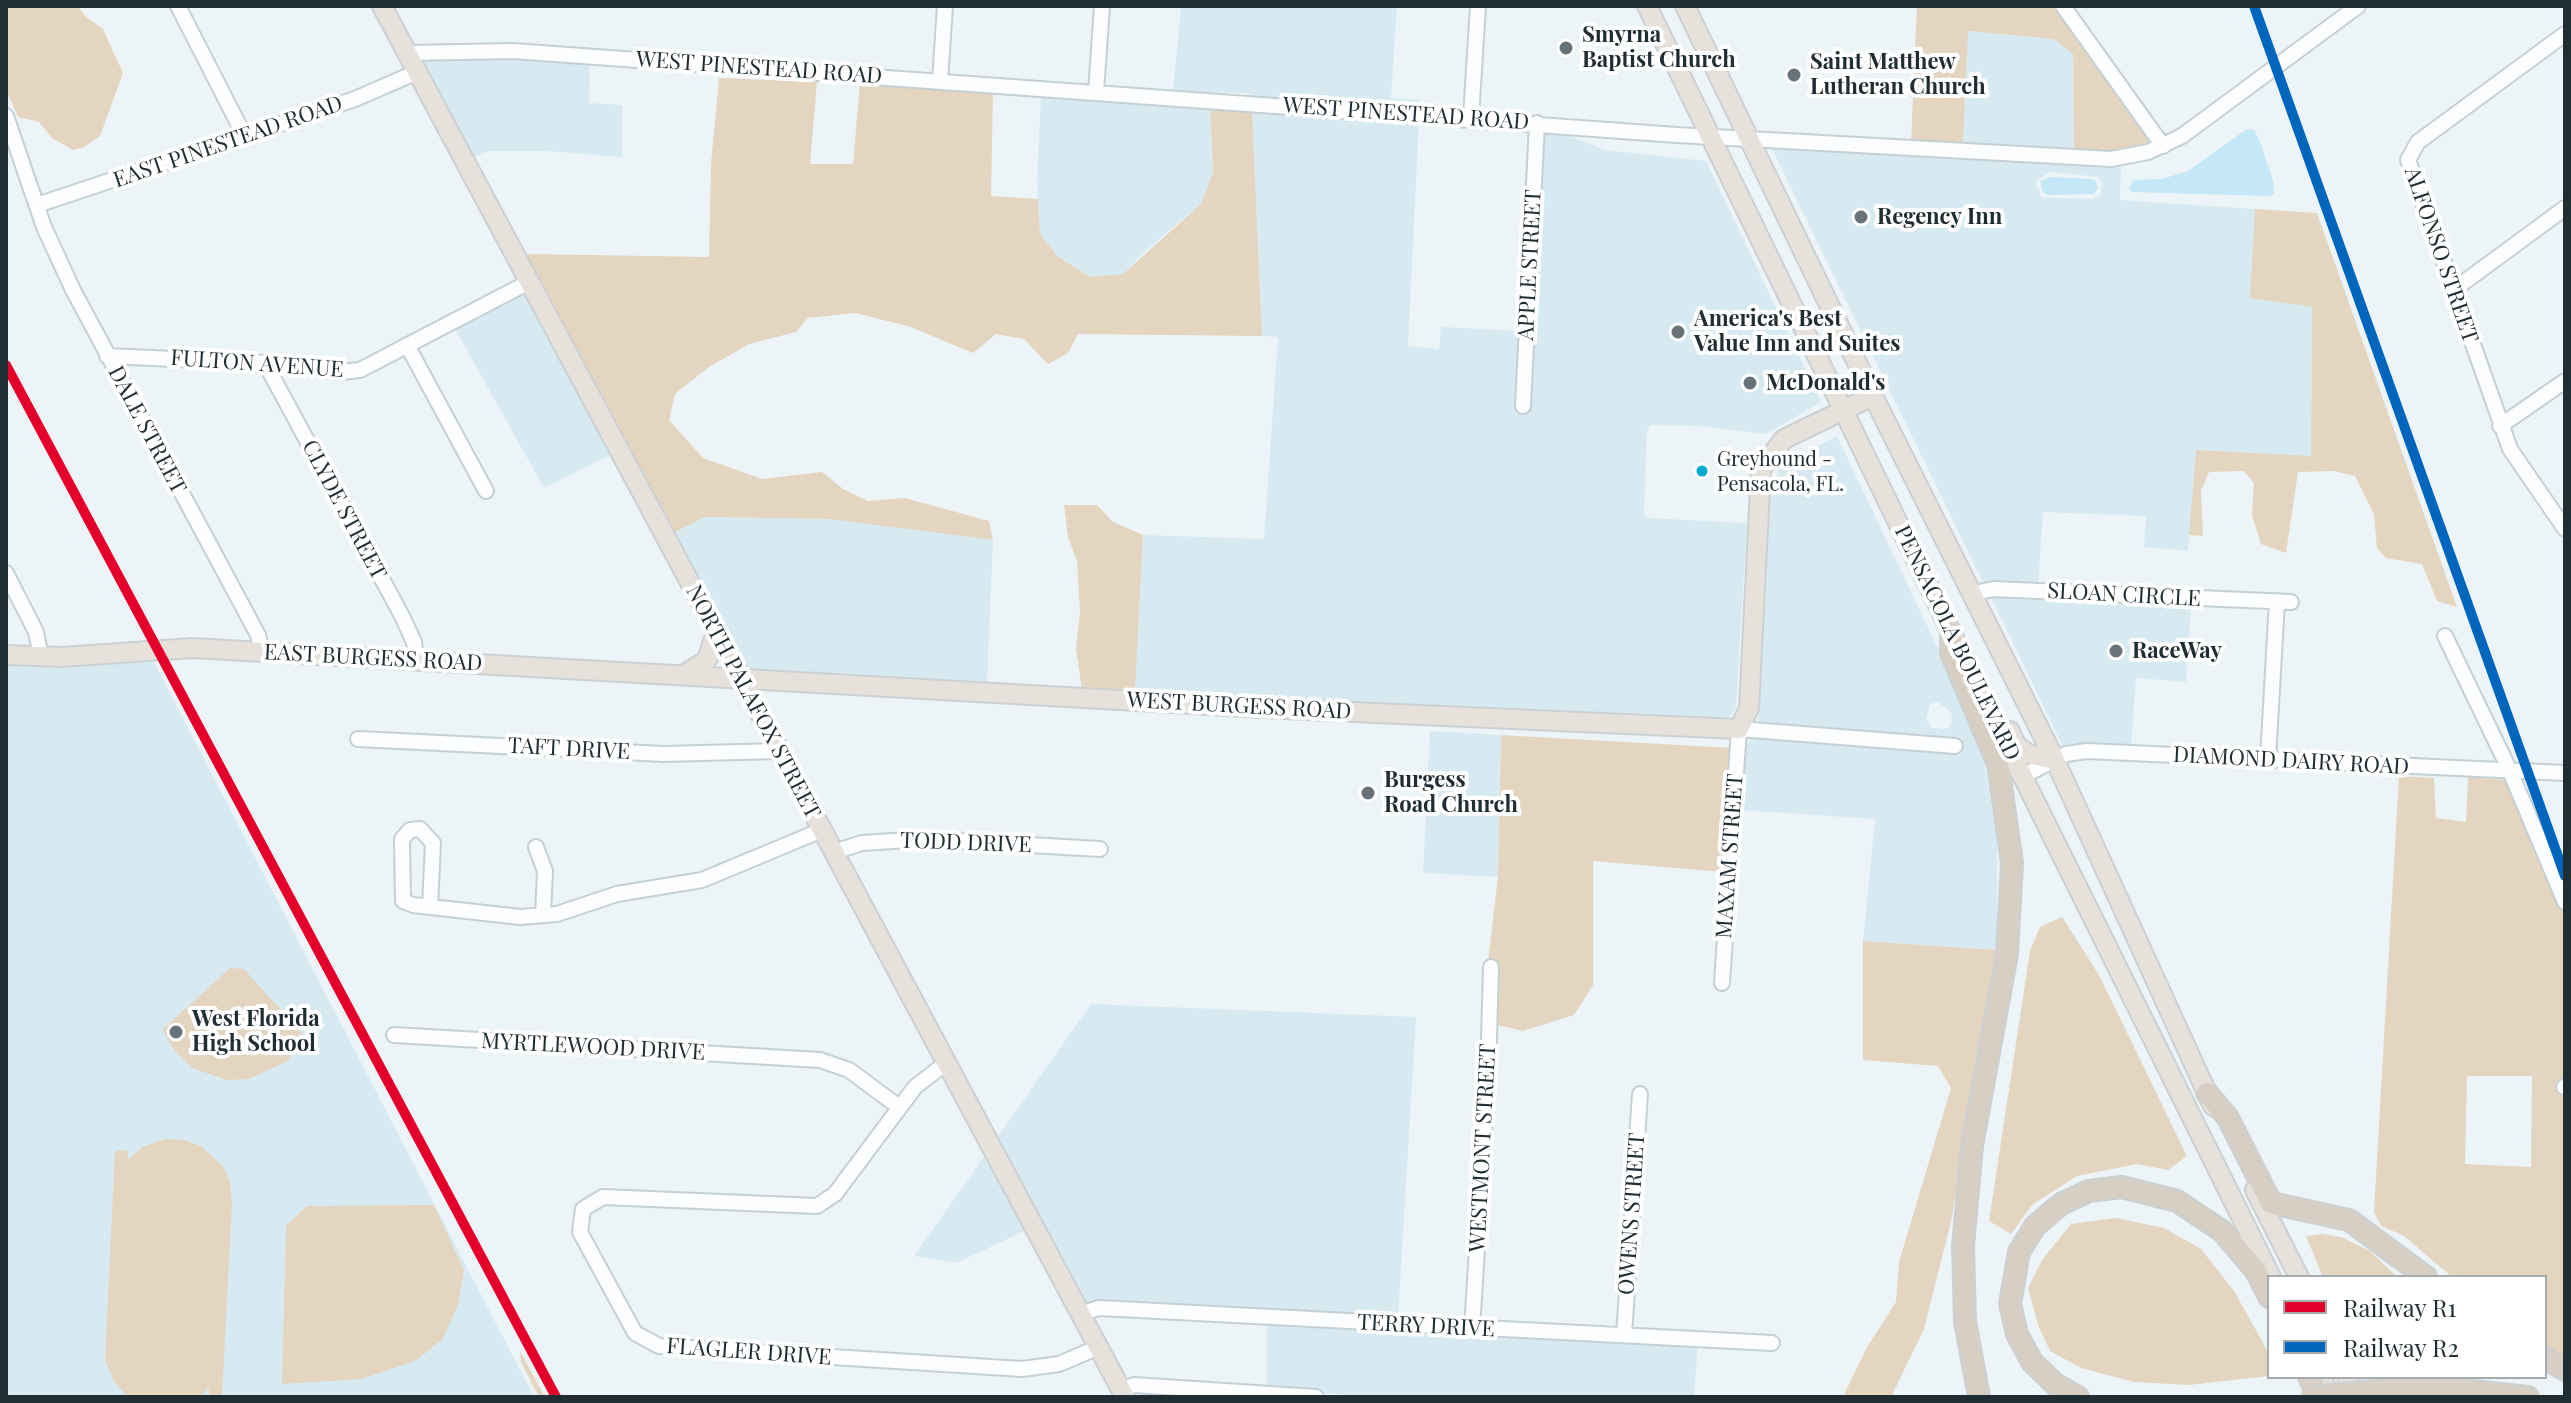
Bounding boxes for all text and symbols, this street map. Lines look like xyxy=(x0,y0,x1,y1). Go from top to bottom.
place label: Smyrna Baptist Church xyxy=(1582,22,1736,74)
marker: Smyrna Baptist Church xyxy=(1557,39,1575,57)
street label: WEST PINESTEAD ROAD xyxy=(635,46,883,90)
place label: Saint Matthew Lutheran Church xyxy=(1810,49,1986,100)
marker: Saint Matthew Lutheran Church xyxy=(1785,66,1803,84)
street label: EAST PINESTEAD ROAD xyxy=(110,90,346,194)
street label: WEST PINESTEAD ROAD xyxy=(1282,92,1530,136)
street label: ALFONSO STREET xyxy=(2399,164,2483,346)
street label: APPLE STREET xyxy=(1513,189,1547,341)
place label: Regency Inn xyxy=(1877,204,2002,230)
marker: Regency Inn xyxy=(1852,208,1870,226)
place label: America's Best Value Inn and Suites xyxy=(1694,306,1901,358)
marker: America's Best Value Inn and Suites xyxy=(1669,323,1687,341)
street label: FULTON AVENUE xyxy=(169,345,345,383)
street label: DALE STREET xyxy=(102,362,192,498)
place label: McDonald's xyxy=(1766,370,1885,396)
marker: McDonald's xyxy=(1741,374,1759,392)
street label: CLYDE STREET xyxy=(296,436,392,584)
place label: Greyhound - Pensacola, FL. xyxy=(1717,448,1844,495)
marker: Greyhound - Pensacola, FL. xyxy=(1694,463,1710,479)
street label: PENSACOLA BOULEVARD xyxy=(1889,521,2025,765)
street label: SLOAN CIRCLE xyxy=(2047,578,2201,612)
street label: NORTH PALAFOX STREET xyxy=(680,581,826,823)
place label: RaceWay xyxy=(2132,638,2222,664)
street label: EAST BURGESS ROAD xyxy=(263,639,483,677)
marker: RaceWay xyxy=(2107,642,2125,660)
street label: WEST BURGESS ROAD xyxy=(1126,687,1352,725)
street label: TAFT DRIVE xyxy=(507,733,631,765)
street label: DIAMOND DAIRY ROAD xyxy=(2172,742,2410,780)
place label: Burgess Road Church xyxy=(1384,767,1518,818)
street label: MAXAM STREET xyxy=(1711,773,1749,939)
marker: Burgess Road Church xyxy=(1359,784,1377,802)
street label: TODD DRIVE xyxy=(900,828,1032,858)
place label: West Florida High School xyxy=(192,1006,320,1058)
marker: West Florida High School xyxy=(167,1023,185,1041)
street label: MYRTLEWOOD DRIVE xyxy=(480,1028,706,1066)
street label: WESTMONT STREET xyxy=(1464,1043,1502,1253)
street label: OWENS STREET xyxy=(1613,1132,1651,1296)
legend xyxy=(2267,1275,2547,1379)
text: Railway R1 xyxy=(2343,1291,2456,1323)
street label: TERRY DRIVE xyxy=(1357,1309,1495,1343)
text: Railway R2 xyxy=(2343,1331,2459,1363)
street label: FLAGLER DRIVE xyxy=(666,1333,832,1371)

